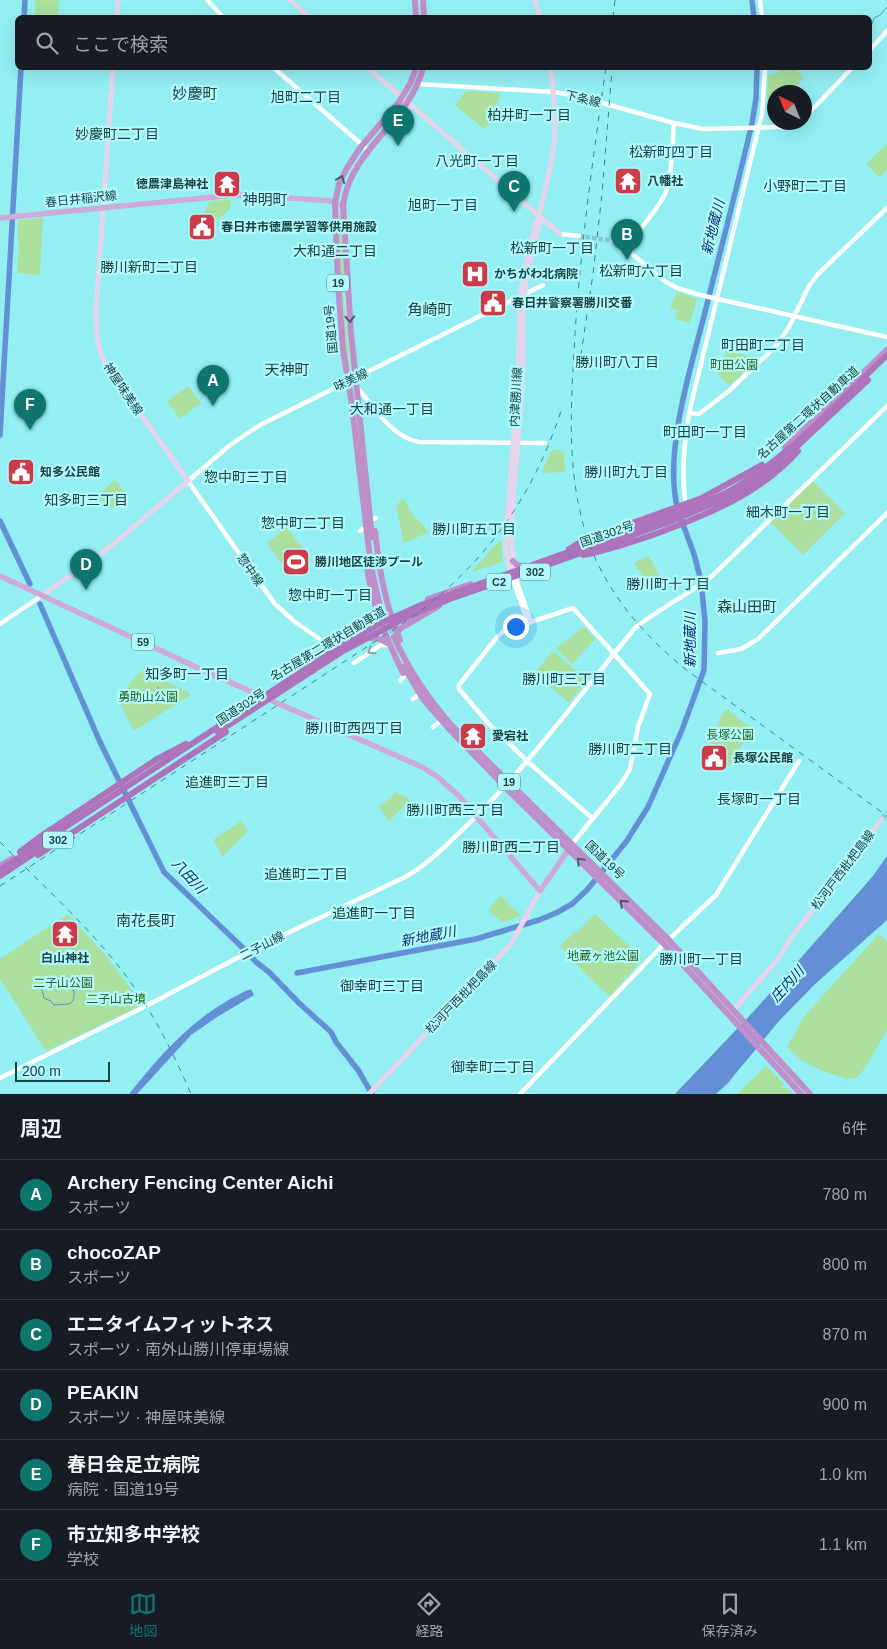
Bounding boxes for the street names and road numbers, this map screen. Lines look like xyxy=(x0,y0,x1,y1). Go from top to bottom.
street label: 下条線 xyxy=(564,88,602,110)
street label: 春日井稲沢線 xyxy=(44,188,118,210)
road number: 19 xyxy=(327,274,349,292)
street label: 国道19号 xyxy=(322,304,340,354)
street label: 神屋味美線 xyxy=(100,360,146,418)
street label: 名古屋第二環状自動車道 xyxy=(754,364,862,462)
street label: 味美線 xyxy=(332,366,370,394)
street label: 内津勝川線 xyxy=(507,367,525,427)
street label: 国道302号 xyxy=(578,518,636,550)
street label: 惣中線 xyxy=(234,551,266,589)
road number: 302 xyxy=(520,564,550,580)
road number: C2 xyxy=(486,574,512,590)
street label: 名古屋第二環状自動車道 xyxy=(268,604,388,684)
road number: 59 xyxy=(132,634,154,650)
street label: 国道302号 xyxy=(214,686,268,728)
road number: 19 xyxy=(498,774,520,790)
street label: 松河戸西枇杷島線 xyxy=(809,827,877,913)
road number: 302 xyxy=(43,832,73,848)
street label: 国道19号 xyxy=(582,838,628,882)
street label: 二子山線 xyxy=(237,929,287,963)
street label: 松河戸西枇杷島線 xyxy=(423,958,499,1036)

